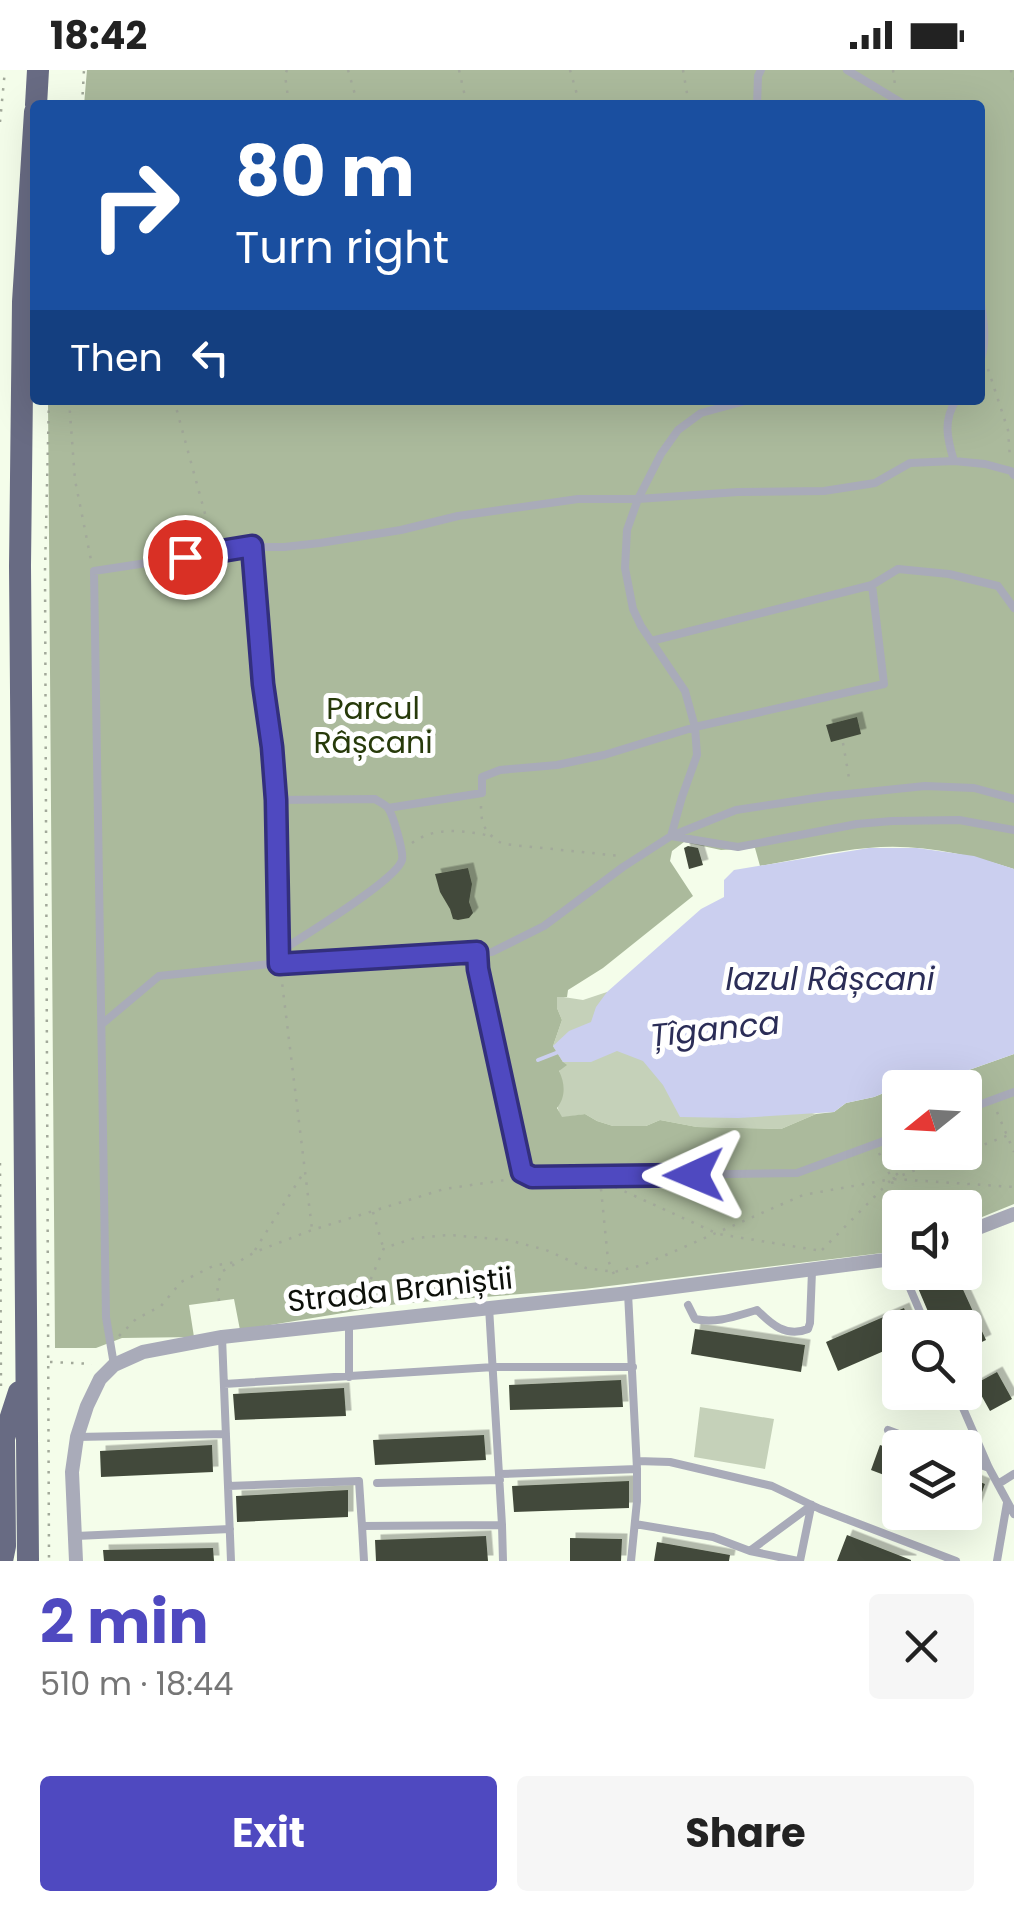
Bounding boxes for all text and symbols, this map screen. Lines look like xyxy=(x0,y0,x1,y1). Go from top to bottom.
text: 18:42 xyxy=(50,9,147,62)
text: 80 m xyxy=(235,122,415,221)
icon: right xyxy=(70,140,200,270)
text: Turn right xyxy=(235,216,449,279)
icon: left xyxy=(183,330,238,385)
text: Then xyxy=(70,331,163,384)
pin xyxy=(143,515,228,600)
icon: arrive xyxy=(158,530,213,585)
park label: Parcul Râșcani xyxy=(313,687,433,764)
water label: Iazul Râșcani xyxy=(725,956,936,1001)
water label: Țîganca xyxy=(648,999,782,1058)
north arrow xyxy=(882,1070,982,1170)
map controls xyxy=(882,1070,982,1530)
position arrow xyxy=(642,1123,746,1227)
button: sound xyxy=(882,1190,982,1290)
street label: Strada Braniștii xyxy=(285,1256,515,1323)
button: search xyxy=(882,1310,982,1410)
button: layers xyxy=(882,1430,982,1530)
text: 2 min xyxy=(40,1580,209,1664)
button: close xyxy=(869,1594,974,1699)
text: 510 m · 18:44 xyxy=(40,1661,233,1706)
button: Exit xyxy=(40,1776,497,1891)
button: Share xyxy=(517,1776,974,1891)

